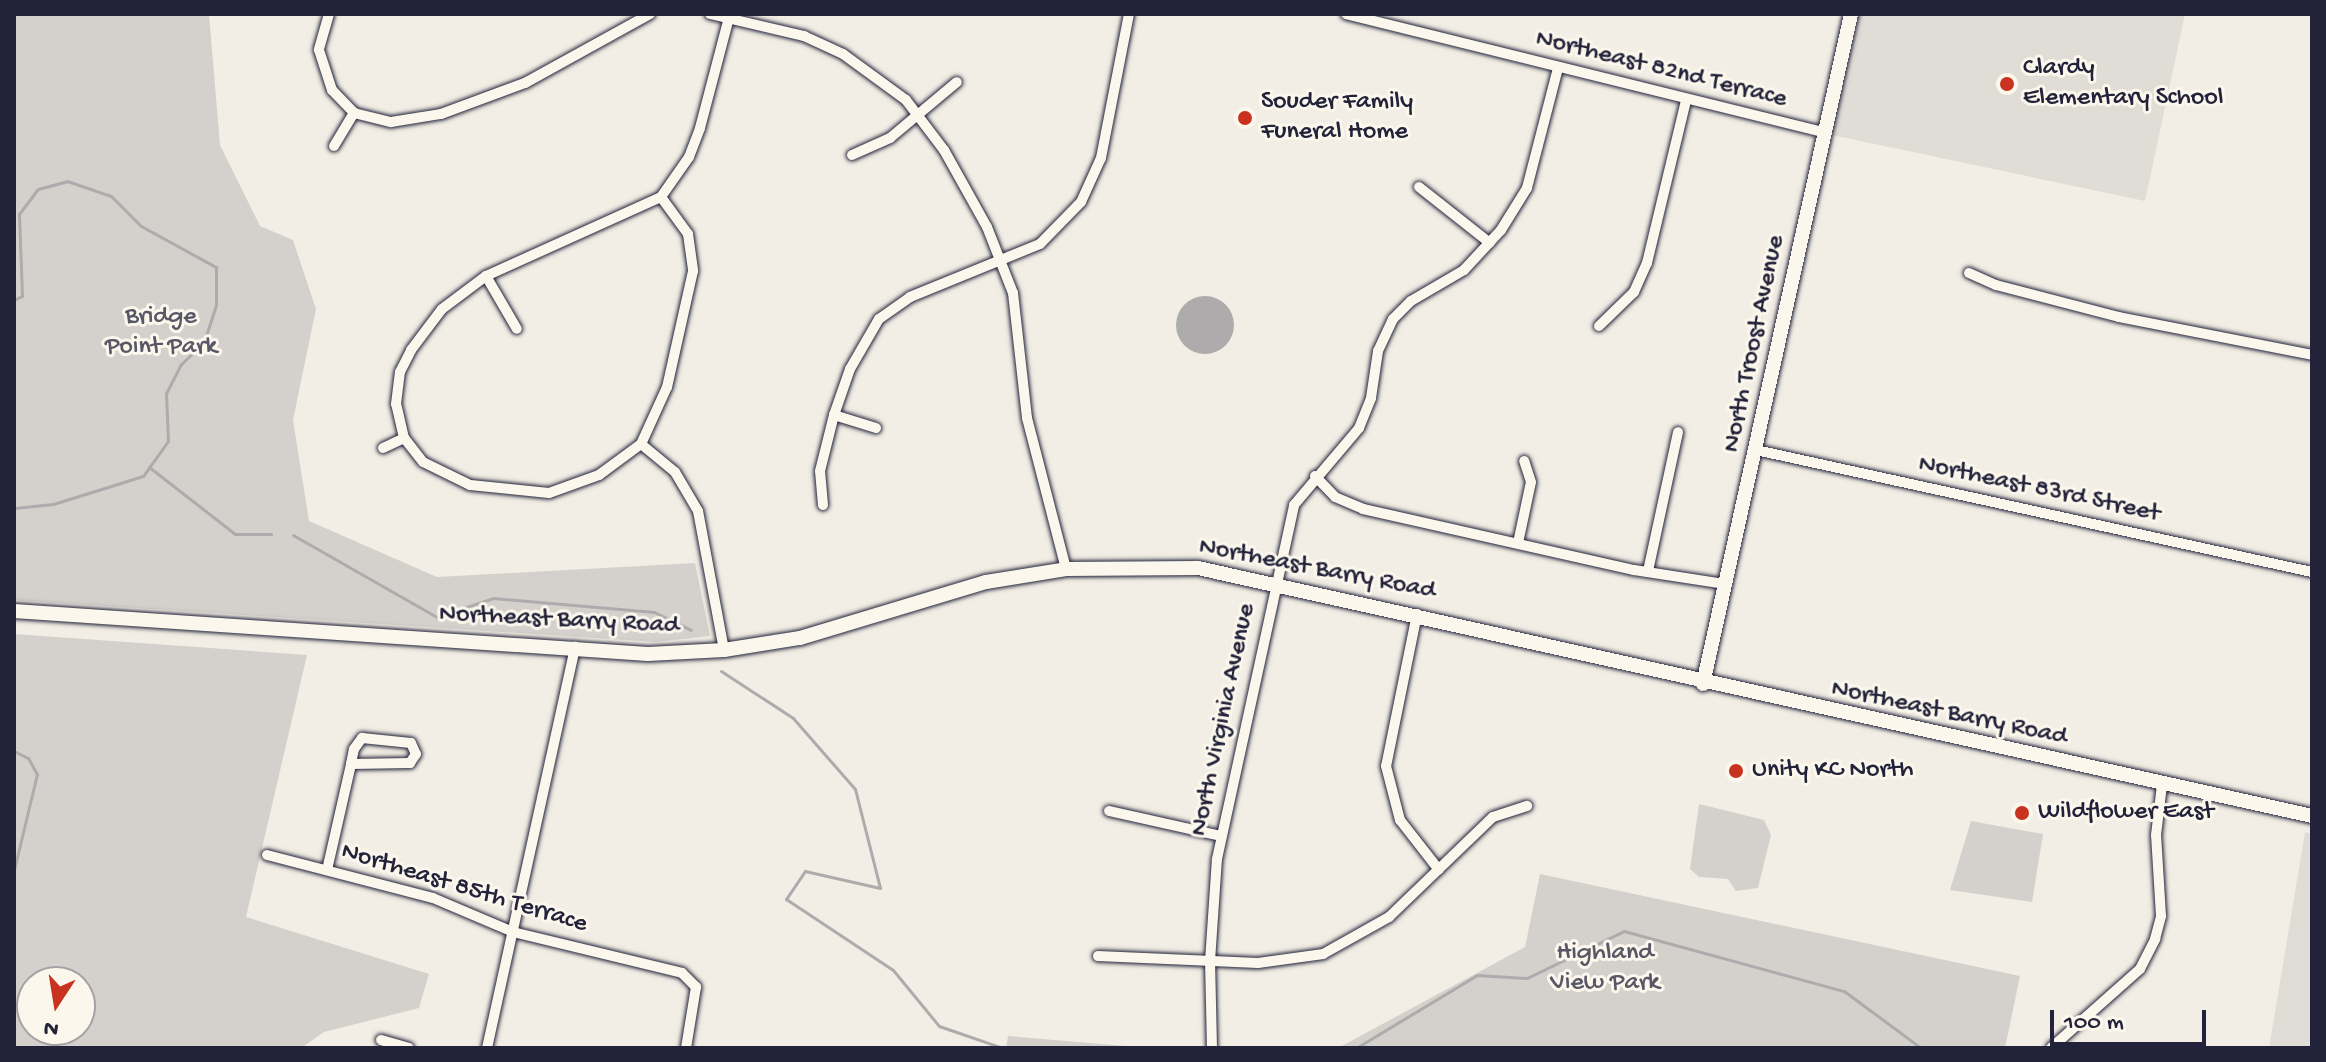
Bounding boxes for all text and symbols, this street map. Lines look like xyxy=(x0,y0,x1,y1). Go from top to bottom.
street label: Northeast 82nd Terrace xyxy=(1532,24,1790,116)
place label: Clardy Elementary School xyxy=(2023,53,2223,114)
marker: Clardy Elementary School xyxy=(1998,75,2016,93)
place label: Souder Family Funeral Home xyxy=(1261,87,1413,148)
marker: Souder Family Funeral Home xyxy=(1236,109,1254,127)
street label: North Troost Avenue xyxy=(1717,233,1793,455)
park label: Bridge Point Park xyxy=(105,302,217,364)
street label: Northeast 83rd Street xyxy=(1915,449,2163,531)
street label: Northeast Barry Road xyxy=(1196,532,1438,608)
street label: Northeast Barry Road xyxy=(438,599,680,643)
street label: North Virginia Avenue xyxy=(1184,601,1264,839)
street label: Northeast Barry Road xyxy=(1828,674,2070,754)
place label: Unity KC North xyxy=(1752,755,1913,787)
marker: Unity KC North xyxy=(1727,762,1745,780)
place label: Wildflower East xyxy=(2038,797,2214,829)
marker: Wildflower East xyxy=(2013,804,2031,822)
street label: Northeast 85th Terrace xyxy=(337,837,591,941)
park label: Highland View Park xyxy=(1550,938,1660,1000)
north arrow xyxy=(16,966,96,1046)
scale bar xyxy=(2054,994,2210,1044)
text: 100 m xyxy=(2064,1009,2124,1038)
text: N xyxy=(42,1013,61,1042)

